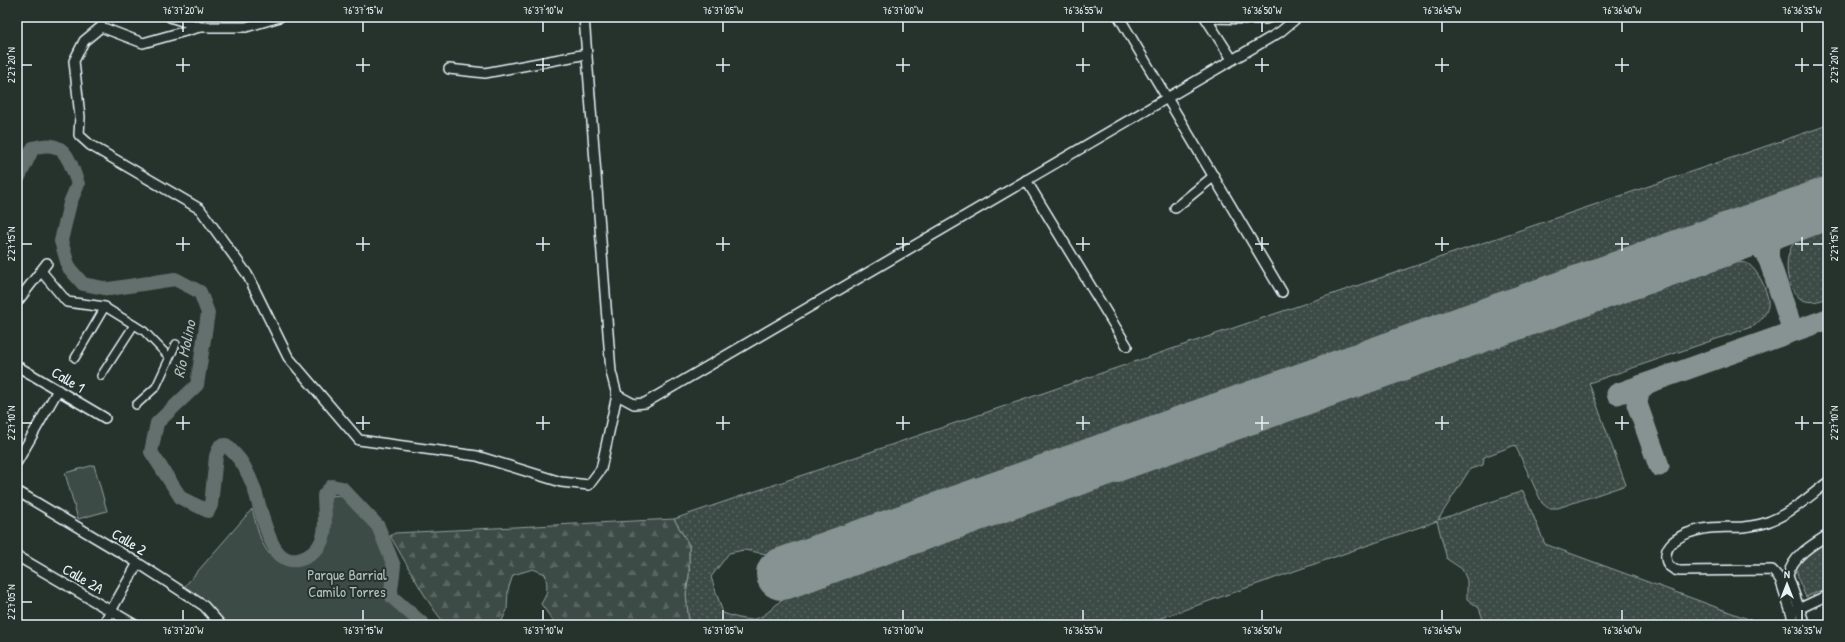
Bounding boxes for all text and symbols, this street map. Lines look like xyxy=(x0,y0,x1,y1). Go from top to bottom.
text: 76°37'20"W xyxy=(163,4,204,17)
text: 76°37'15"W xyxy=(343,4,384,17)
text: 76°37'10"W xyxy=(523,4,564,17)
text: 76°37'05"W xyxy=(703,4,744,17)
text: 76°37'00"W xyxy=(883,4,924,17)
text: 76°36'55"W xyxy=(1063,4,1103,17)
text: 76°36'50"W xyxy=(1242,4,1282,17)
text: 76°36'45"W xyxy=(1423,4,1462,17)
text: 76°36'40"W xyxy=(1603,4,1642,17)
text: 76°36'35"W xyxy=(1782,4,1822,17)
text: 2°27'20"N xyxy=(5,47,18,83)
text: 2°27'20"N xyxy=(1828,47,1841,83)
text: 2°27'15"N xyxy=(5,227,18,261)
text: 2°27'15"N xyxy=(1828,227,1841,261)
water label: Río Molino xyxy=(167,317,201,380)
street label: Calle 1 xyxy=(48,361,89,398)
text: 2°27'10"N xyxy=(5,406,18,440)
text: 2°27'10"N xyxy=(1828,406,1841,440)
street label: Calle 2 xyxy=(108,523,151,560)
street label: Calle 2A xyxy=(59,558,108,599)
park label: Parque Barrial Camilo Torres xyxy=(307,564,387,602)
north arrow xyxy=(1767,564,1807,604)
text: N xyxy=(1784,567,1790,581)
text: 2°27'05"N xyxy=(5,584,18,620)
text: 76°37'20"W xyxy=(163,624,204,637)
text: 76°37'15"W xyxy=(343,624,384,637)
text: 76°37'10"W xyxy=(523,624,564,637)
text: 76°37'05"W xyxy=(703,624,744,637)
text: 76°37'00"W xyxy=(883,624,924,637)
text: 76°36'55"W xyxy=(1063,624,1103,637)
text: 76°36'50"W xyxy=(1242,624,1282,637)
text: 76°36'45"W xyxy=(1423,624,1462,637)
text: 76°36'40"W xyxy=(1603,624,1642,637)
text: 76°36'35"W xyxy=(1782,624,1822,637)

